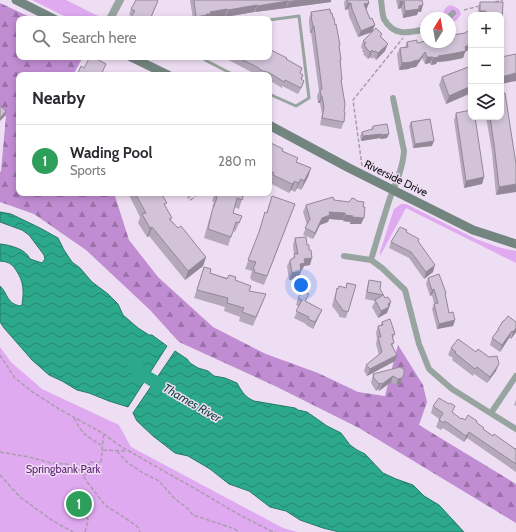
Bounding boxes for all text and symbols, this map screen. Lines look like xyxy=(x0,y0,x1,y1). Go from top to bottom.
north arrow xyxy=(420,12,456,48)
map controls xyxy=(468,12,504,120)
button: + xyxy=(468,12,504,48)
search box xyxy=(16,16,272,60)
icon: search xyxy=(30,27,52,49)
text: Search here xyxy=(62,29,137,47)
button: − xyxy=(468,48,504,84)
button: layers xyxy=(468,84,504,120)
text: Nearby xyxy=(32,88,85,108)
text: Wading Pool xyxy=(70,144,153,162)
text: 1 xyxy=(43,153,47,169)
text: 280 m xyxy=(218,153,256,169)
street label: Riverside Drive xyxy=(362,157,430,200)
text: Sports xyxy=(70,162,106,178)
your location xyxy=(291,275,311,295)
water label: Thames River xyxy=(161,380,225,426)
park label: Springbank Park xyxy=(26,462,100,476)
pin: 1 xyxy=(66,489,92,519)

